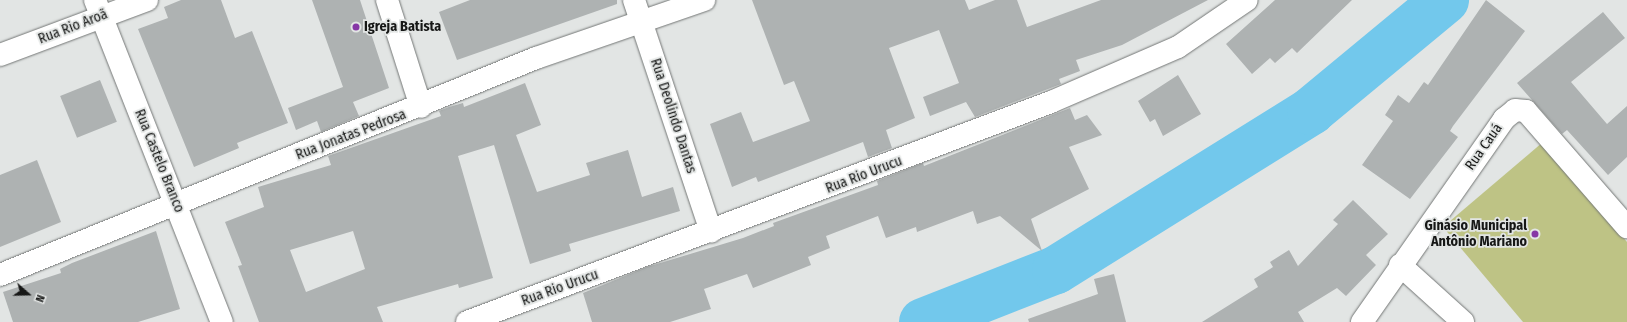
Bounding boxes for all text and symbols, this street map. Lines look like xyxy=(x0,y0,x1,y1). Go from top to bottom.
street label: Rua Rio Aroã xyxy=(36,6,110,48)
place label: Igreja Batista xyxy=(364,19,441,35)
marker: Igreja Batista xyxy=(351,22,361,32)
street label: Rua Deolindo Dantas xyxy=(647,56,699,176)
street label: Rua Jonatas Pedrosa xyxy=(293,106,409,164)
street label: Rua Castelo Branco xyxy=(131,107,187,215)
street label: Rua Cauá xyxy=(1462,120,1506,174)
street label: Rua Rio Urucu xyxy=(823,153,905,197)
place label: Ginásio Municipal Antônio Mariano xyxy=(1425,218,1527,250)
marker: Ginásio Municipal Antônio Mariano xyxy=(1530,229,1540,239)
street label: Rua Rio Urucu xyxy=(519,266,601,310)
north arrow xyxy=(8,274,48,314)
text: N xyxy=(33,293,47,304)

